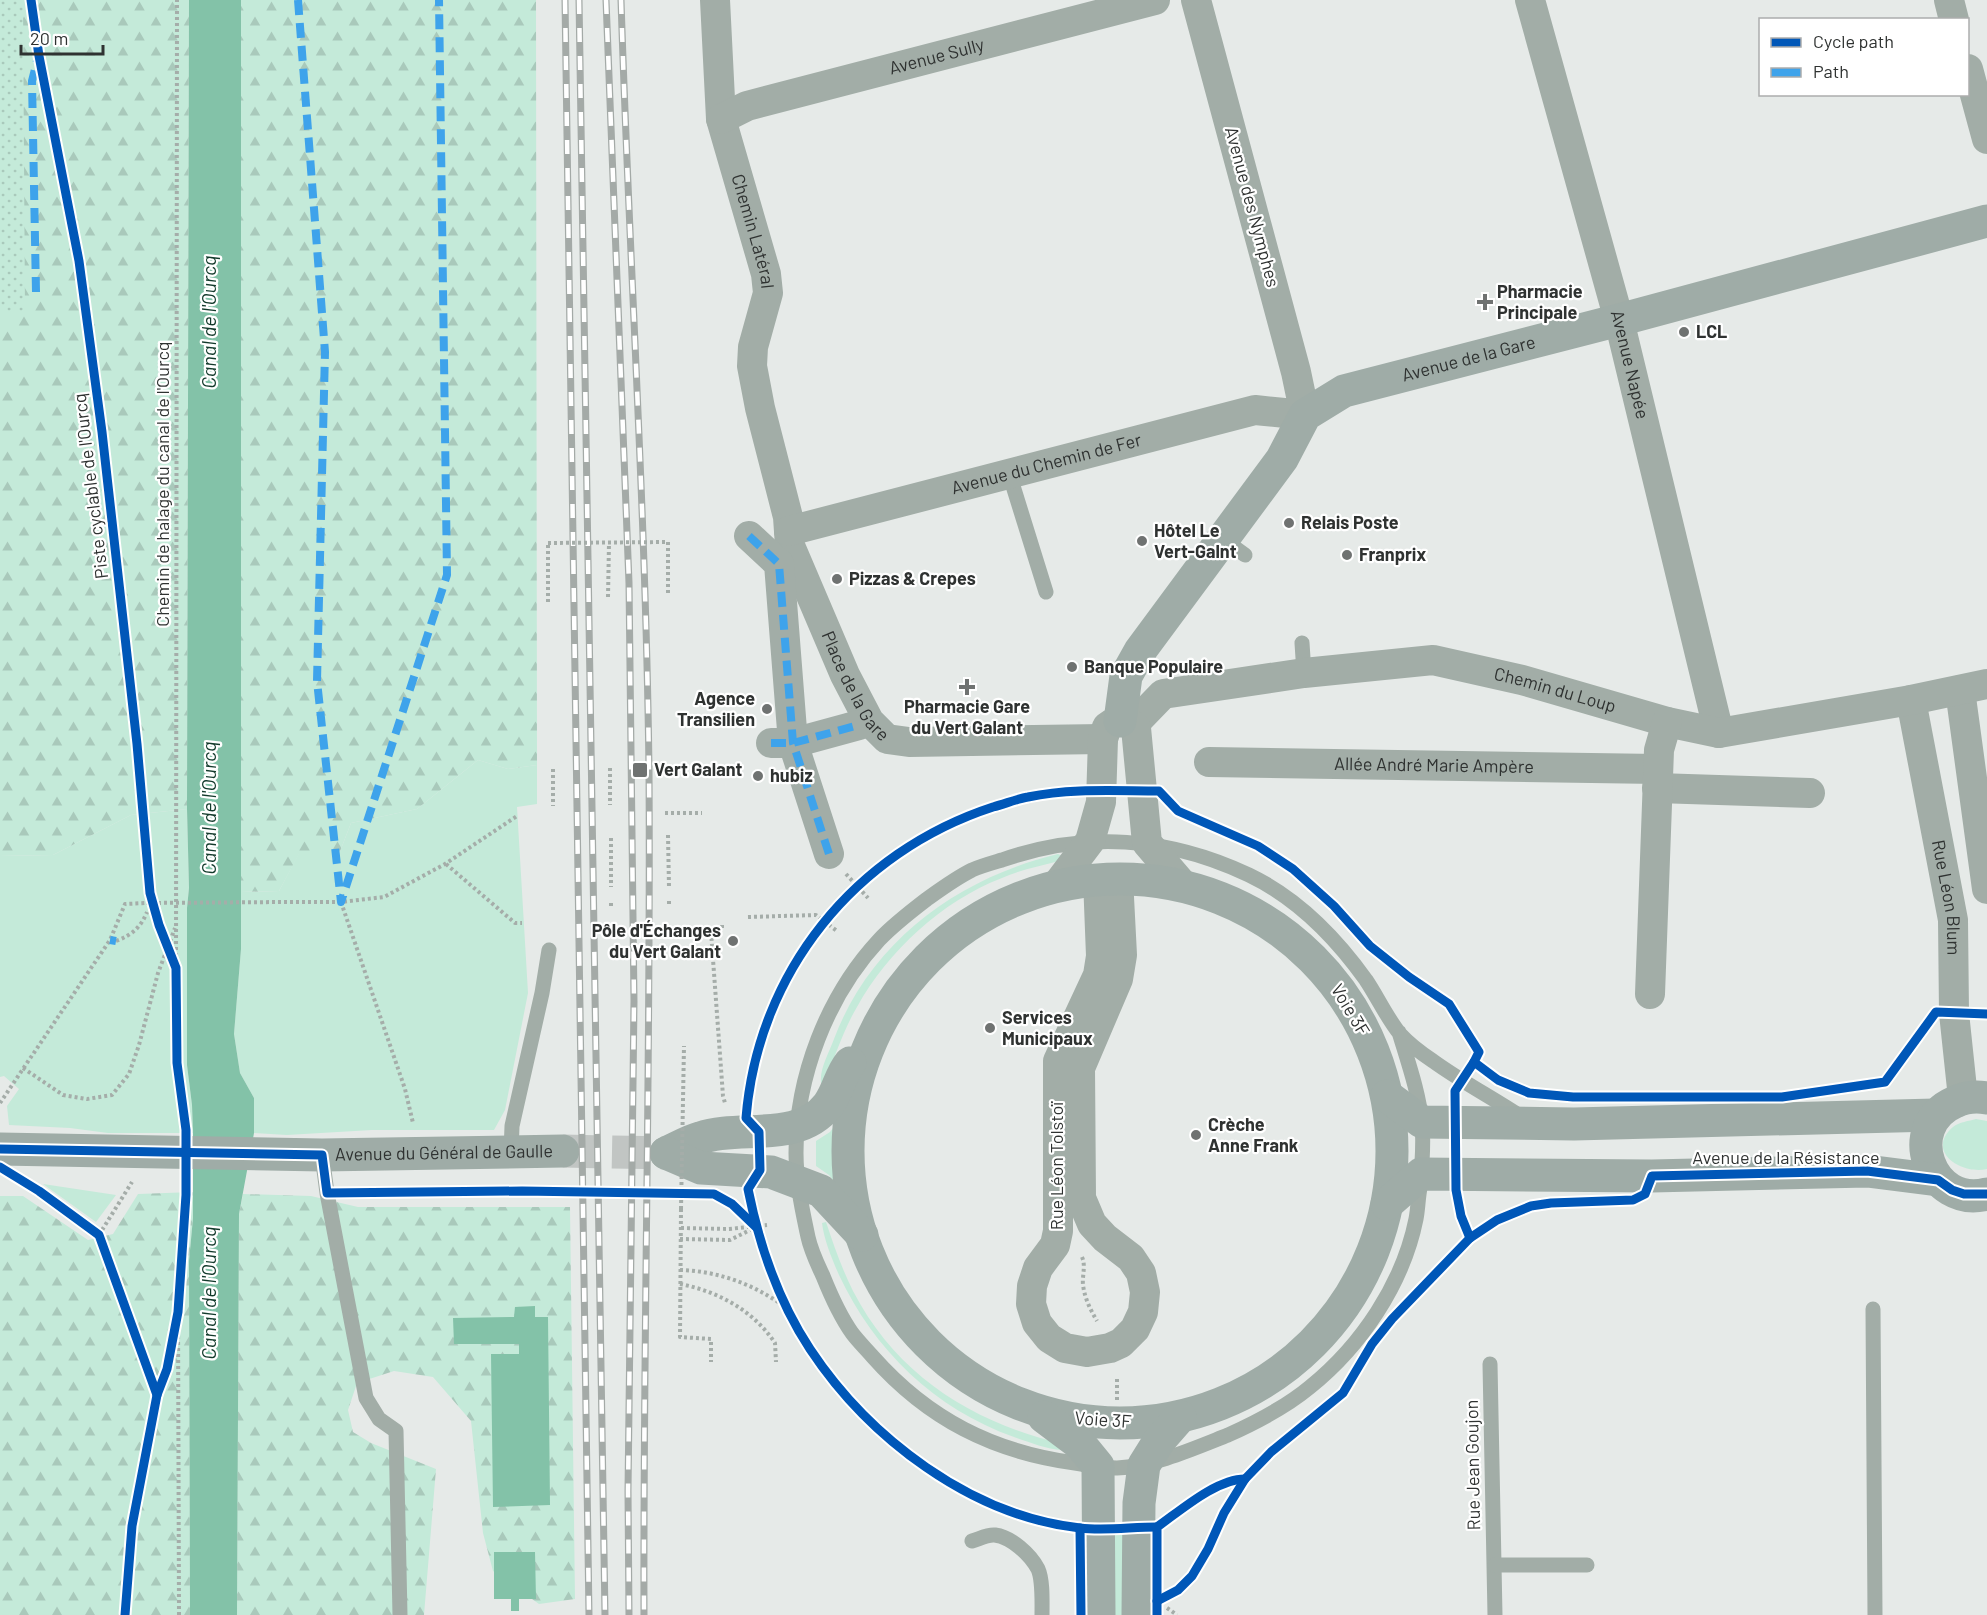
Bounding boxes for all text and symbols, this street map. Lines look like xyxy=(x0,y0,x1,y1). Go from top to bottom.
scale bar xyxy=(21,18,104,56)
legend xyxy=(1759,18,1969,96)
text: 20 m xyxy=(30,27,68,49)
text: Cycle path xyxy=(1813,30,1894,52)
street label: Avenue Sully xyxy=(886,33,986,79)
text: Path xyxy=(1813,60,1849,82)
street label: Avenue des Nymphes xyxy=(1221,124,1285,289)
street label: Chemin Latéral xyxy=(728,171,779,289)
water label: Canal de l'Ourcq xyxy=(196,255,220,389)
place label: Pharmacie Principale xyxy=(1497,280,1583,323)
marker: Pharmacie Principale xyxy=(1478,295,1492,309)
street label: Avenue Napée xyxy=(1607,307,1655,421)
place label: LCL xyxy=(1696,320,1727,342)
marker: LCL xyxy=(1677,325,1691,339)
street label: Avenue de la Gare xyxy=(1399,330,1537,386)
street label: Chemin de halage du canal de l'Ourcq xyxy=(151,341,173,627)
street label: Piste cyclable de l'Ourcq xyxy=(68,392,112,580)
street label: Avenue du Chemin de Fer xyxy=(949,428,1144,498)
place label: Relais Poste xyxy=(1301,511,1399,533)
marker: Relais Poste xyxy=(1282,516,1296,530)
place label: Hôtel Le Vert-Galnt xyxy=(1154,519,1237,562)
marker: Hôtel Le Vert-Galnt xyxy=(1135,534,1149,548)
place label: Franprix xyxy=(1359,543,1426,565)
marker: Franprix xyxy=(1340,548,1354,562)
place label: Pizzas & Crepes xyxy=(849,567,976,589)
marker: Pizzas & Crepes xyxy=(830,572,844,586)
street label: Place de la Gare xyxy=(817,627,895,745)
place label: Banque Populaire xyxy=(1084,655,1223,677)
marker: Banque Populaire xyxy=(1065,660,1079,674)
street label: Chemin du Loup xyxy=(1492,662,1619,717)
marker: Pharmacie Gare du Vert Galant xyxy=(960,680,974,694)
place label: Agence Transilien xyxy=(677,687,755,730)
place label: Pharmacie Gare du Vert Galant xyxy=(904,695,1030,738)
marker: Agence Transilien xyxy=(760,702,774,716)
water label: Canal de l'Ourcq xyxy=(196,741,220,875)
street label: Allée André Marie Ampère xyxy=(1334,752,1534,777)
place label: Vert Galant xyxy=(654,758,743,780)
marker: Vert Galant xyxy=(631,761,649,779)
place label: hubiz xyxy=(770,764,813,786)
marker: hubiz xyxy=(751,769,765,783)
street label: Rue Léon Blum xyxy=(1928,838,1965,956)
place label: Pôle d'Échanges du Vert Galant xyxy=(592,919,721,962)
marker: Pôle d'Échanges du Vert Galant xyxy=(726,934,740,948)
street label: Voie 3F xyxy=(1327,979,1375,1039)
place label: Services Municipaux xyxy=(1002,1006,1093,1049)
marker: Services Municipaux xyxy=(983,1021,997,1035)
street label: Rue Léon Tolstoï xyxy=(1045,1101,1067,1230)
place label: Crèche Anne Frank xyxy=(1208,1113,1299,1156)
marker: Crèche Anne Frank xyxy=(1189,1128,1203,1142)
street label: Avenue du Général de Gaulle xyxy=(335,1139,553,1165)
street label: Avenue de la Résistance xyxy=(1692,1146,1880,1168)
water label: Canal de l'Ourcq xyxy=(196,1226,220,1360)
street label: Rue Jean Goujon xyxy=(1460,1400,1484,1531)
street label: Voie 3F xyxy=(1074,1406,1132,1432)

